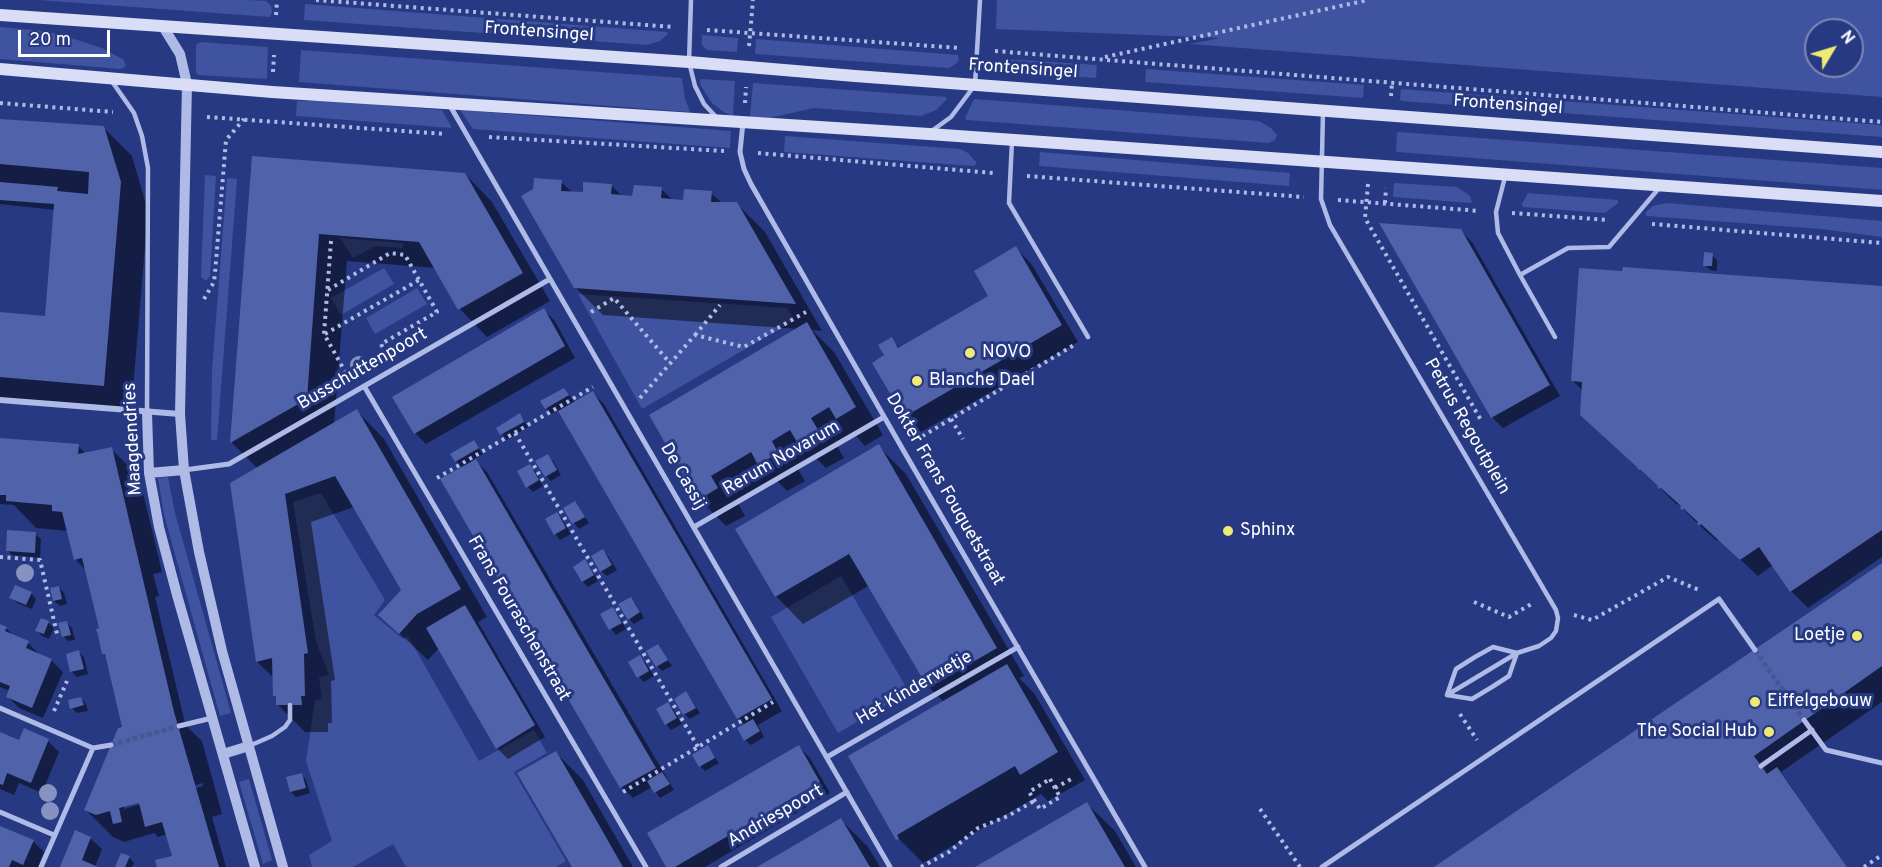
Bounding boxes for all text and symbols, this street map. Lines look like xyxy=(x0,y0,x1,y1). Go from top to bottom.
scale bar xyxy=(21,18,112,56)
street label: Frontensingel xyxy=(484,18,594,48)
north arrow xyxy=(1804,18,1864,78)
text: N xyxy=(1835,27,1858,49)
text: 20 m xyxy=(29,29,71,52)
street label: Frontensingel xyxy=(968,55,1078,85)
street label: Frontensingel xyxy=(1453,91,1563,121)
street label: Busschuttenpoort xyxy=(294,324,432,416)
place label: NOVO xyxy=(982,342,1031,364)
marker: NOVO xyxy=(963,346,977,360)
street label: Petrus Regoutplein xyxy=(1418,355,1514,499)
place label: Blanche Dael xyxy=(929,370,1035,392)
marker: Blanche Dael xyxy=(910,374,924,388)
street label: Maagdendries xyxy=(120,382,148,496)
street label: Dokter Frans Fouquetstraat xyxy=(880,390,1008,590)
street label: Rerum Novarum xyxy=(720,417,844,501)
street label: De Cassij xyxy=(654,440,710,514)
place label: Sphinx xyxy=(1240,520,1295,542)
marker: Sphinx xyxy=(1221,524,1235,538)
street label: Frans Fouraschenstraat xyxy=(462,533,574,705)
place label: Loetje xyxy=(1794,625,1845,647)
marker: Loetje xyxy=(1850,629,1864,643)
street label: Het Kinderwetje xyxy=(853,647,977,731)
place label: Eiffelgebouw xyxy=(1767,691,1872,713)
marker: Eiffelgebouw xyxy=(1748,695,1762,709)
place label: The Social Hub xyxy=(1637,721,1757,743)
marker: The Social Hub xyxy=(1762,725,1776,739)
street label: Andriespoort xyxy=(724,781,828,853)

